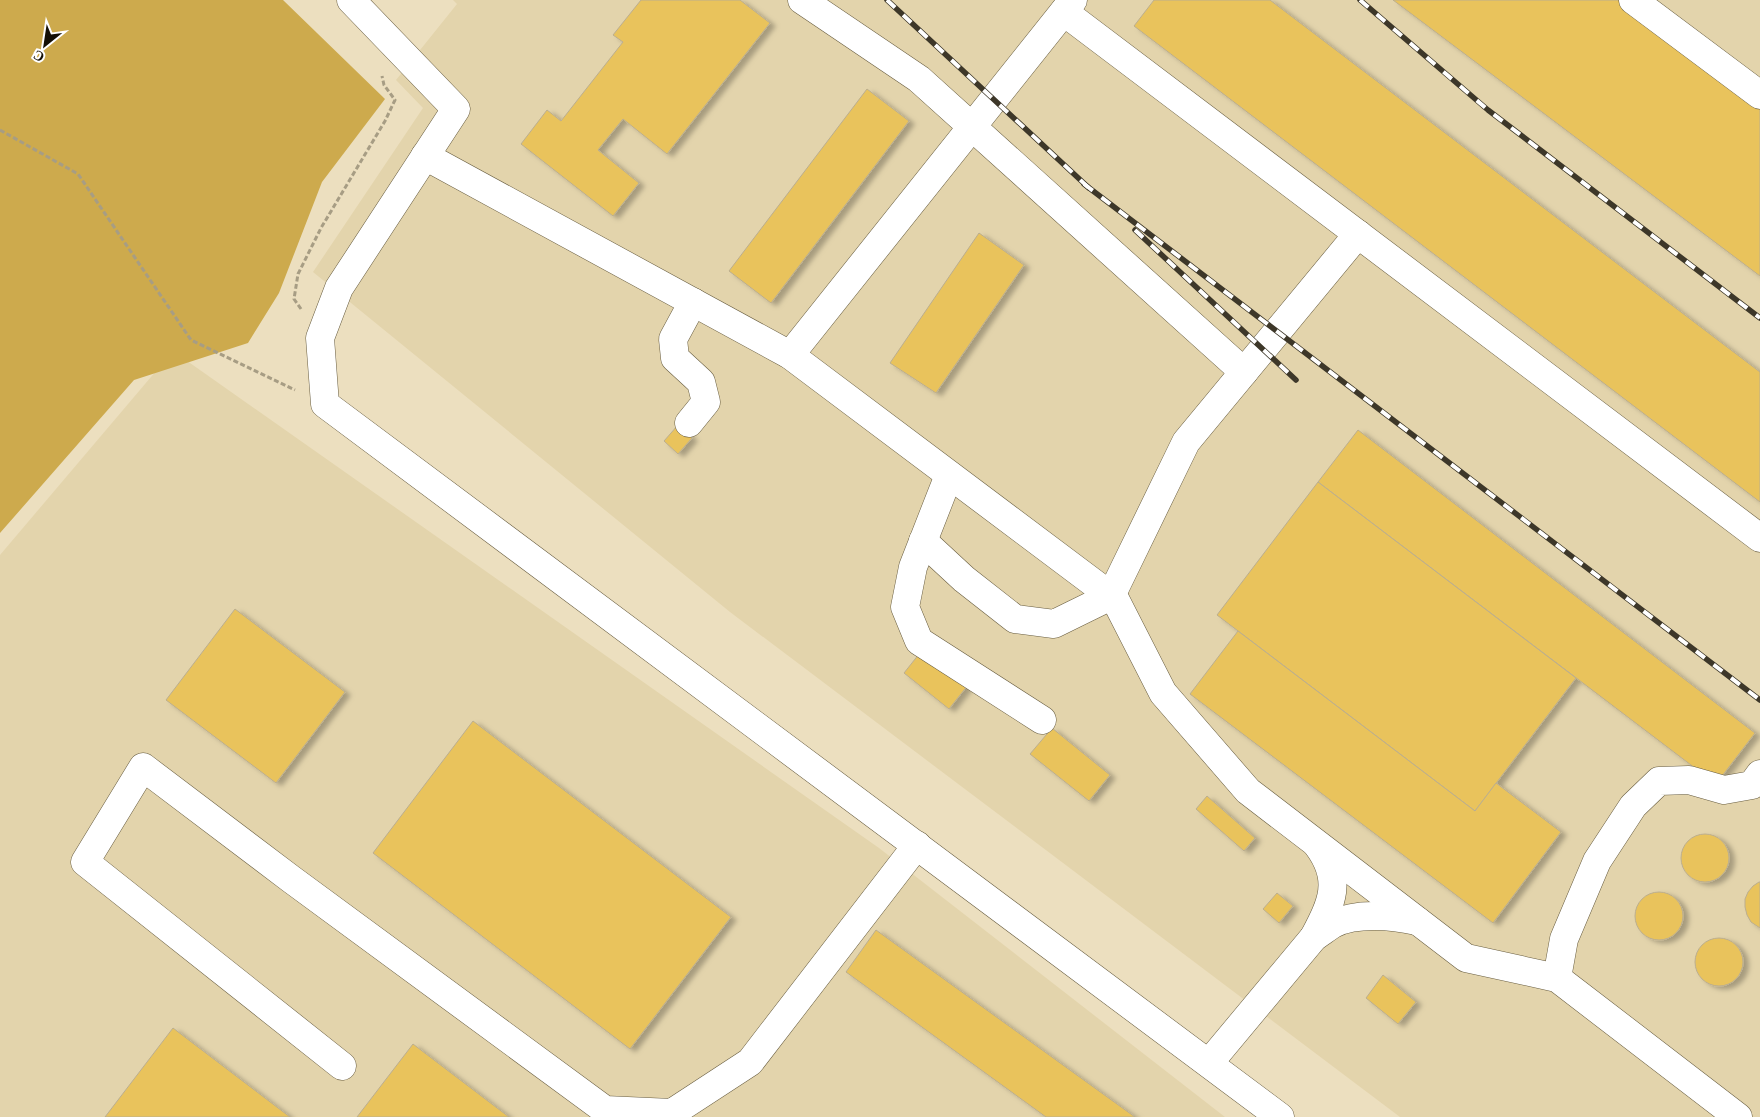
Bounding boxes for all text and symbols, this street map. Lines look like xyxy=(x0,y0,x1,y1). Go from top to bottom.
north arrow xyxy=(20,20,70,70)
text: С xyxy=(30,47,47,66)

